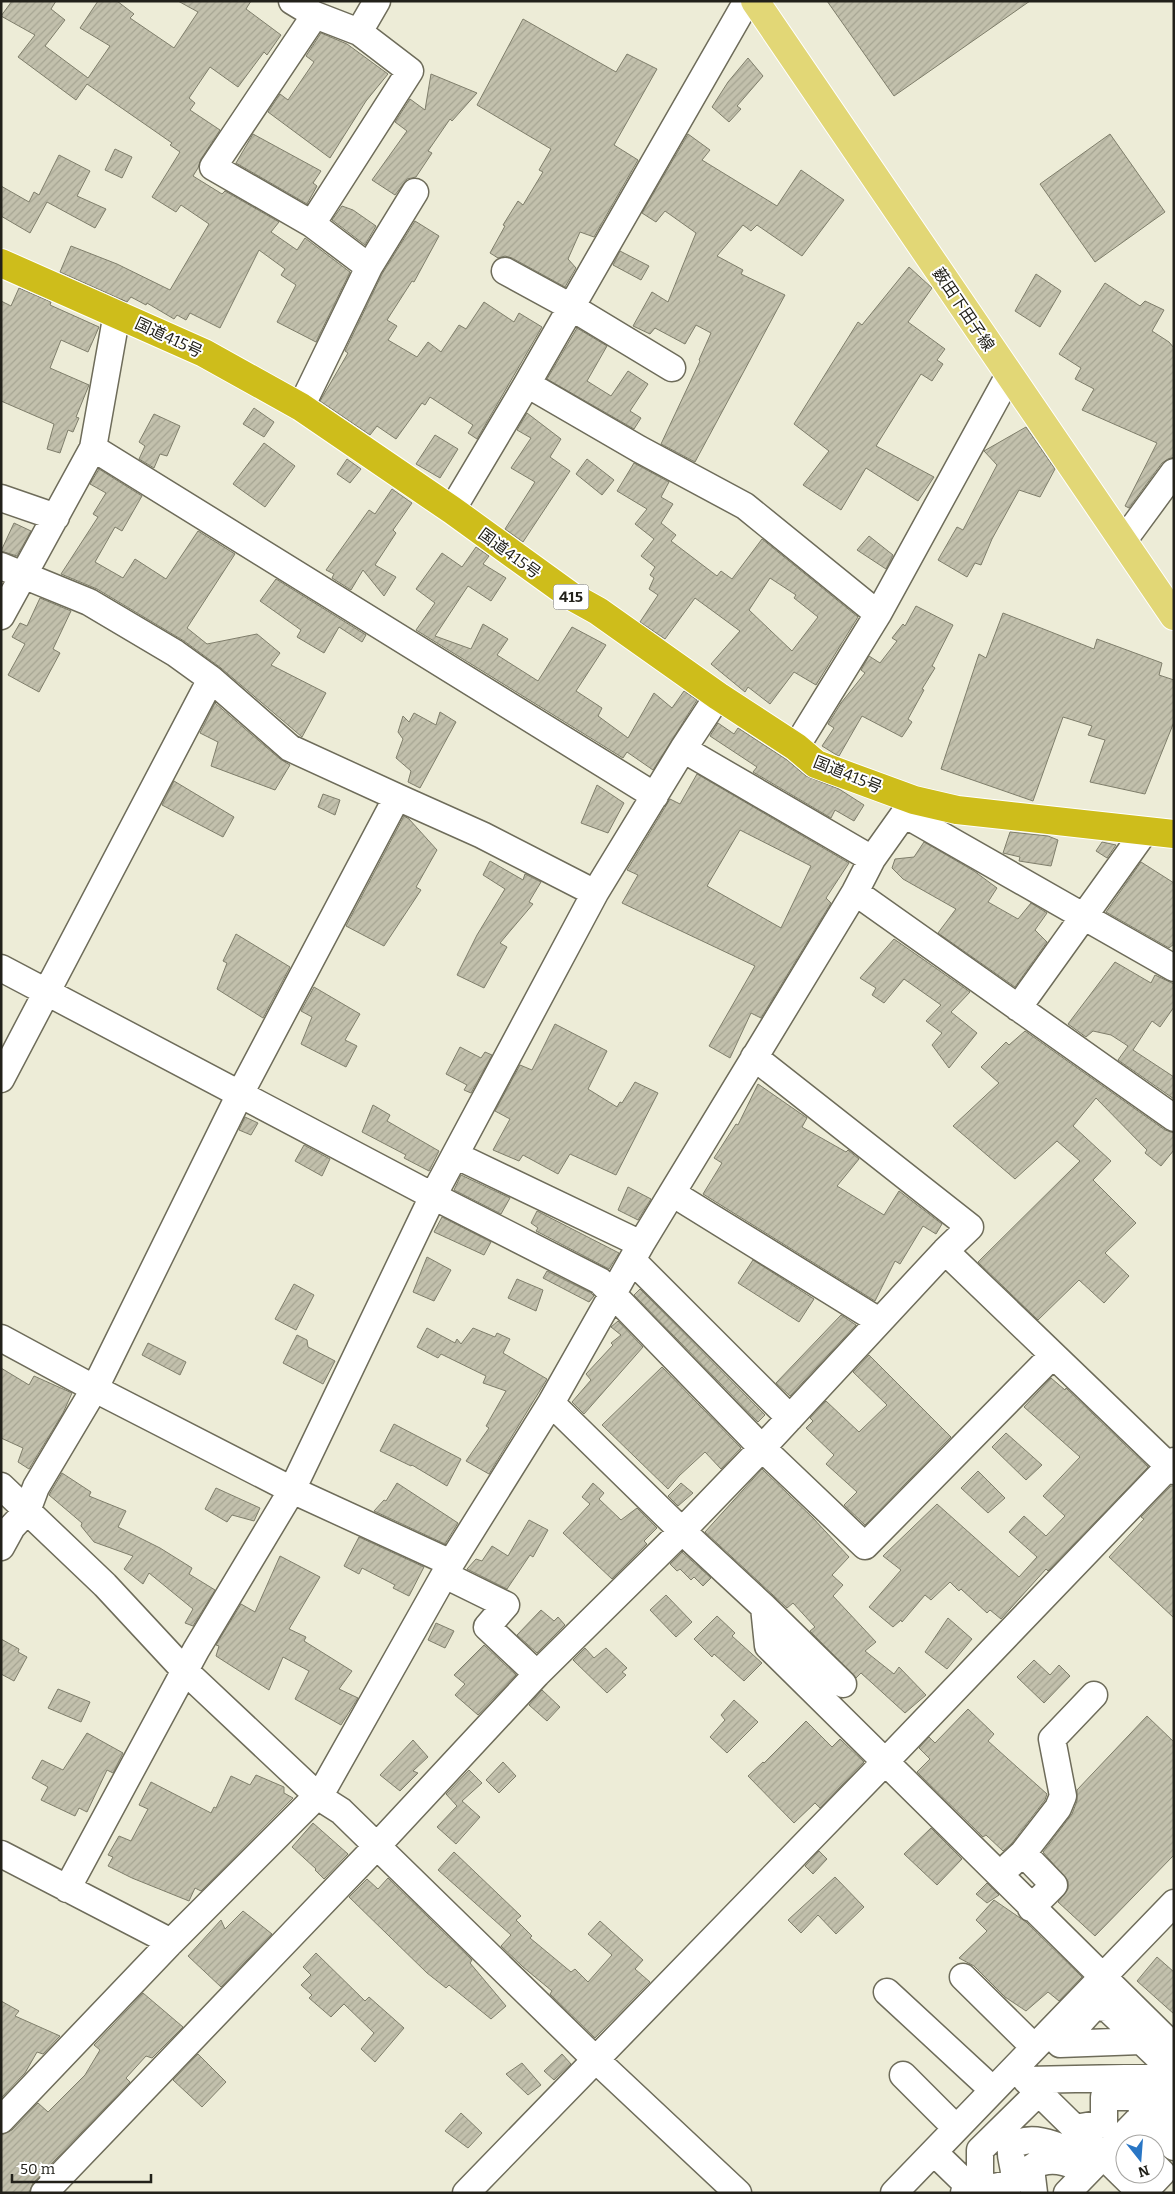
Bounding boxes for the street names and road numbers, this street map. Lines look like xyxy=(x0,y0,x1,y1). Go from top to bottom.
street label: 薮田下田子線 xyxy=(929,264,998,354)
street label: 国道415号 xyxy=(132,314,206,361)
street label: 国道415号 xyxy=(475,524,545,582)
road number: 415 xyxy=(554,584,588,610)
street label: 国道415号 xyxy=(811,752,885,797)

